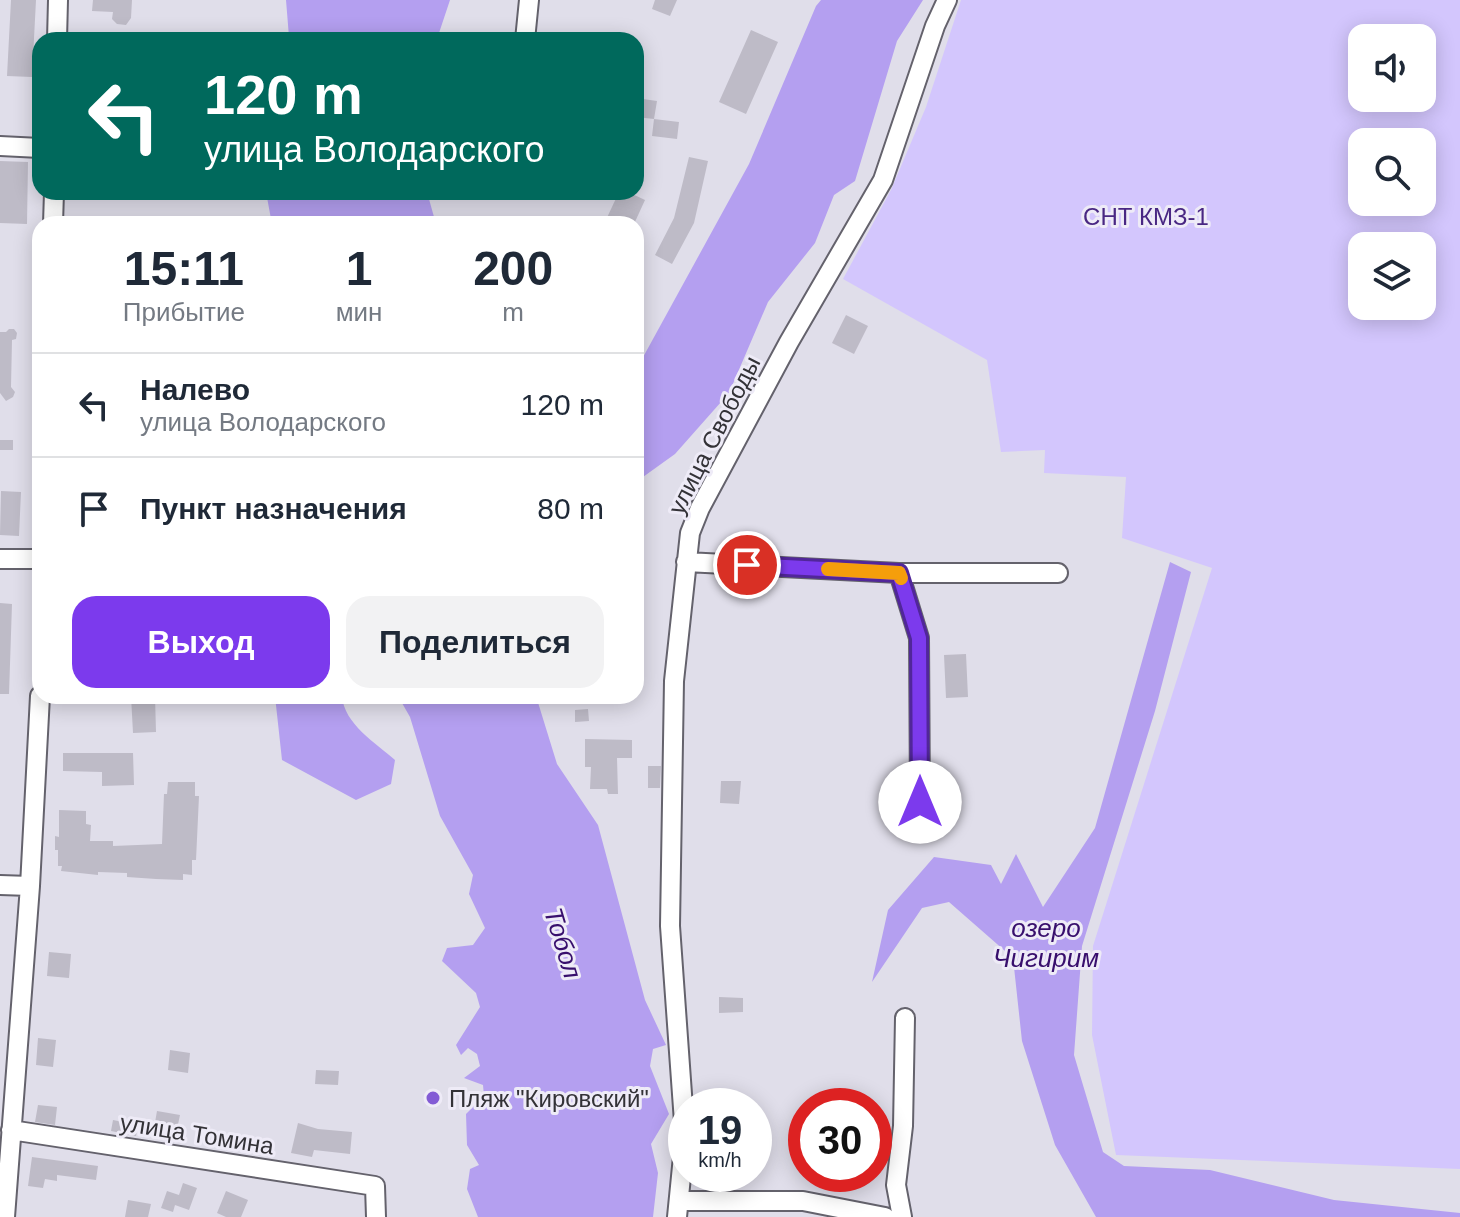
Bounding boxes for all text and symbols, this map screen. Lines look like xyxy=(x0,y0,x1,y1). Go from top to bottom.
map controls xyxy=(1348,24,1436,320)
button: sound xyxy=(1348,24,1436,112)
text: 120 m xyxy=(204,63,363,126)
icon: left xyxy=(72,64,176,168)
button: search xyxy=(1348,128,1436,216)
text: улица Володарского xyxy=(204,129,544,170)
park label: СНТ КМЗ-1 xyxy=(1083,203,1209,230)
button: layers xyxy=(1348,232,1436,320)
text: 15:11 xyxy=(124,242,244,295)
text: 1 xyxy=(346,242,372,295)
text: 200 xyxy=(473,242,553,295)
text: Прибытие xyxy=(123,297,245,327)
text: мин xyxy=(336,297,382,327)
text: m xyxy=(502,297,524,327)
street label: улица Свободы xyxy=(663,352,765,518)
text: Налево xyxy=(140,373,250,406)
icon: left xyxy=(72,383,116,427)
text: 120 m xyxy=(521,388,604,421)
text: улица Володарского xyxy=(140,407,386,437)
icon: arrive xyxy=(72,487,116,531)
text: Пункт назначения xyxy=(140,492,407,525)
text: 80 m xyxy=(537,492,604,525)
pin xyxy=(713,531,781,599)
icon: arrive xyxy=(725,543,769,587)
button: Выход xyxy=(72,596,330,688)
button: Поделиться xyxy=(346,596,604,688)
position arrow xyxy=(878,760,962,844)
water label: Тобол xyxy=(538,904,588,982)
water label: озеро Чигирим xyxy=(993,913,1099,973)
place label: Пляж "Кировский" xyxy=(449,1085,649,1112)
speed limit sign: 30 xyxy=(788,1088,892,1192)
marker: Пляж "Кировский" xyxy=(424,1089,442,1107)
text: 19 xyxy=(698,1108,742,1152)
street label: улица Томина xyxy=(118,1109,276,1160)
text: km/h xyxy=(698,1149,742,1171)

